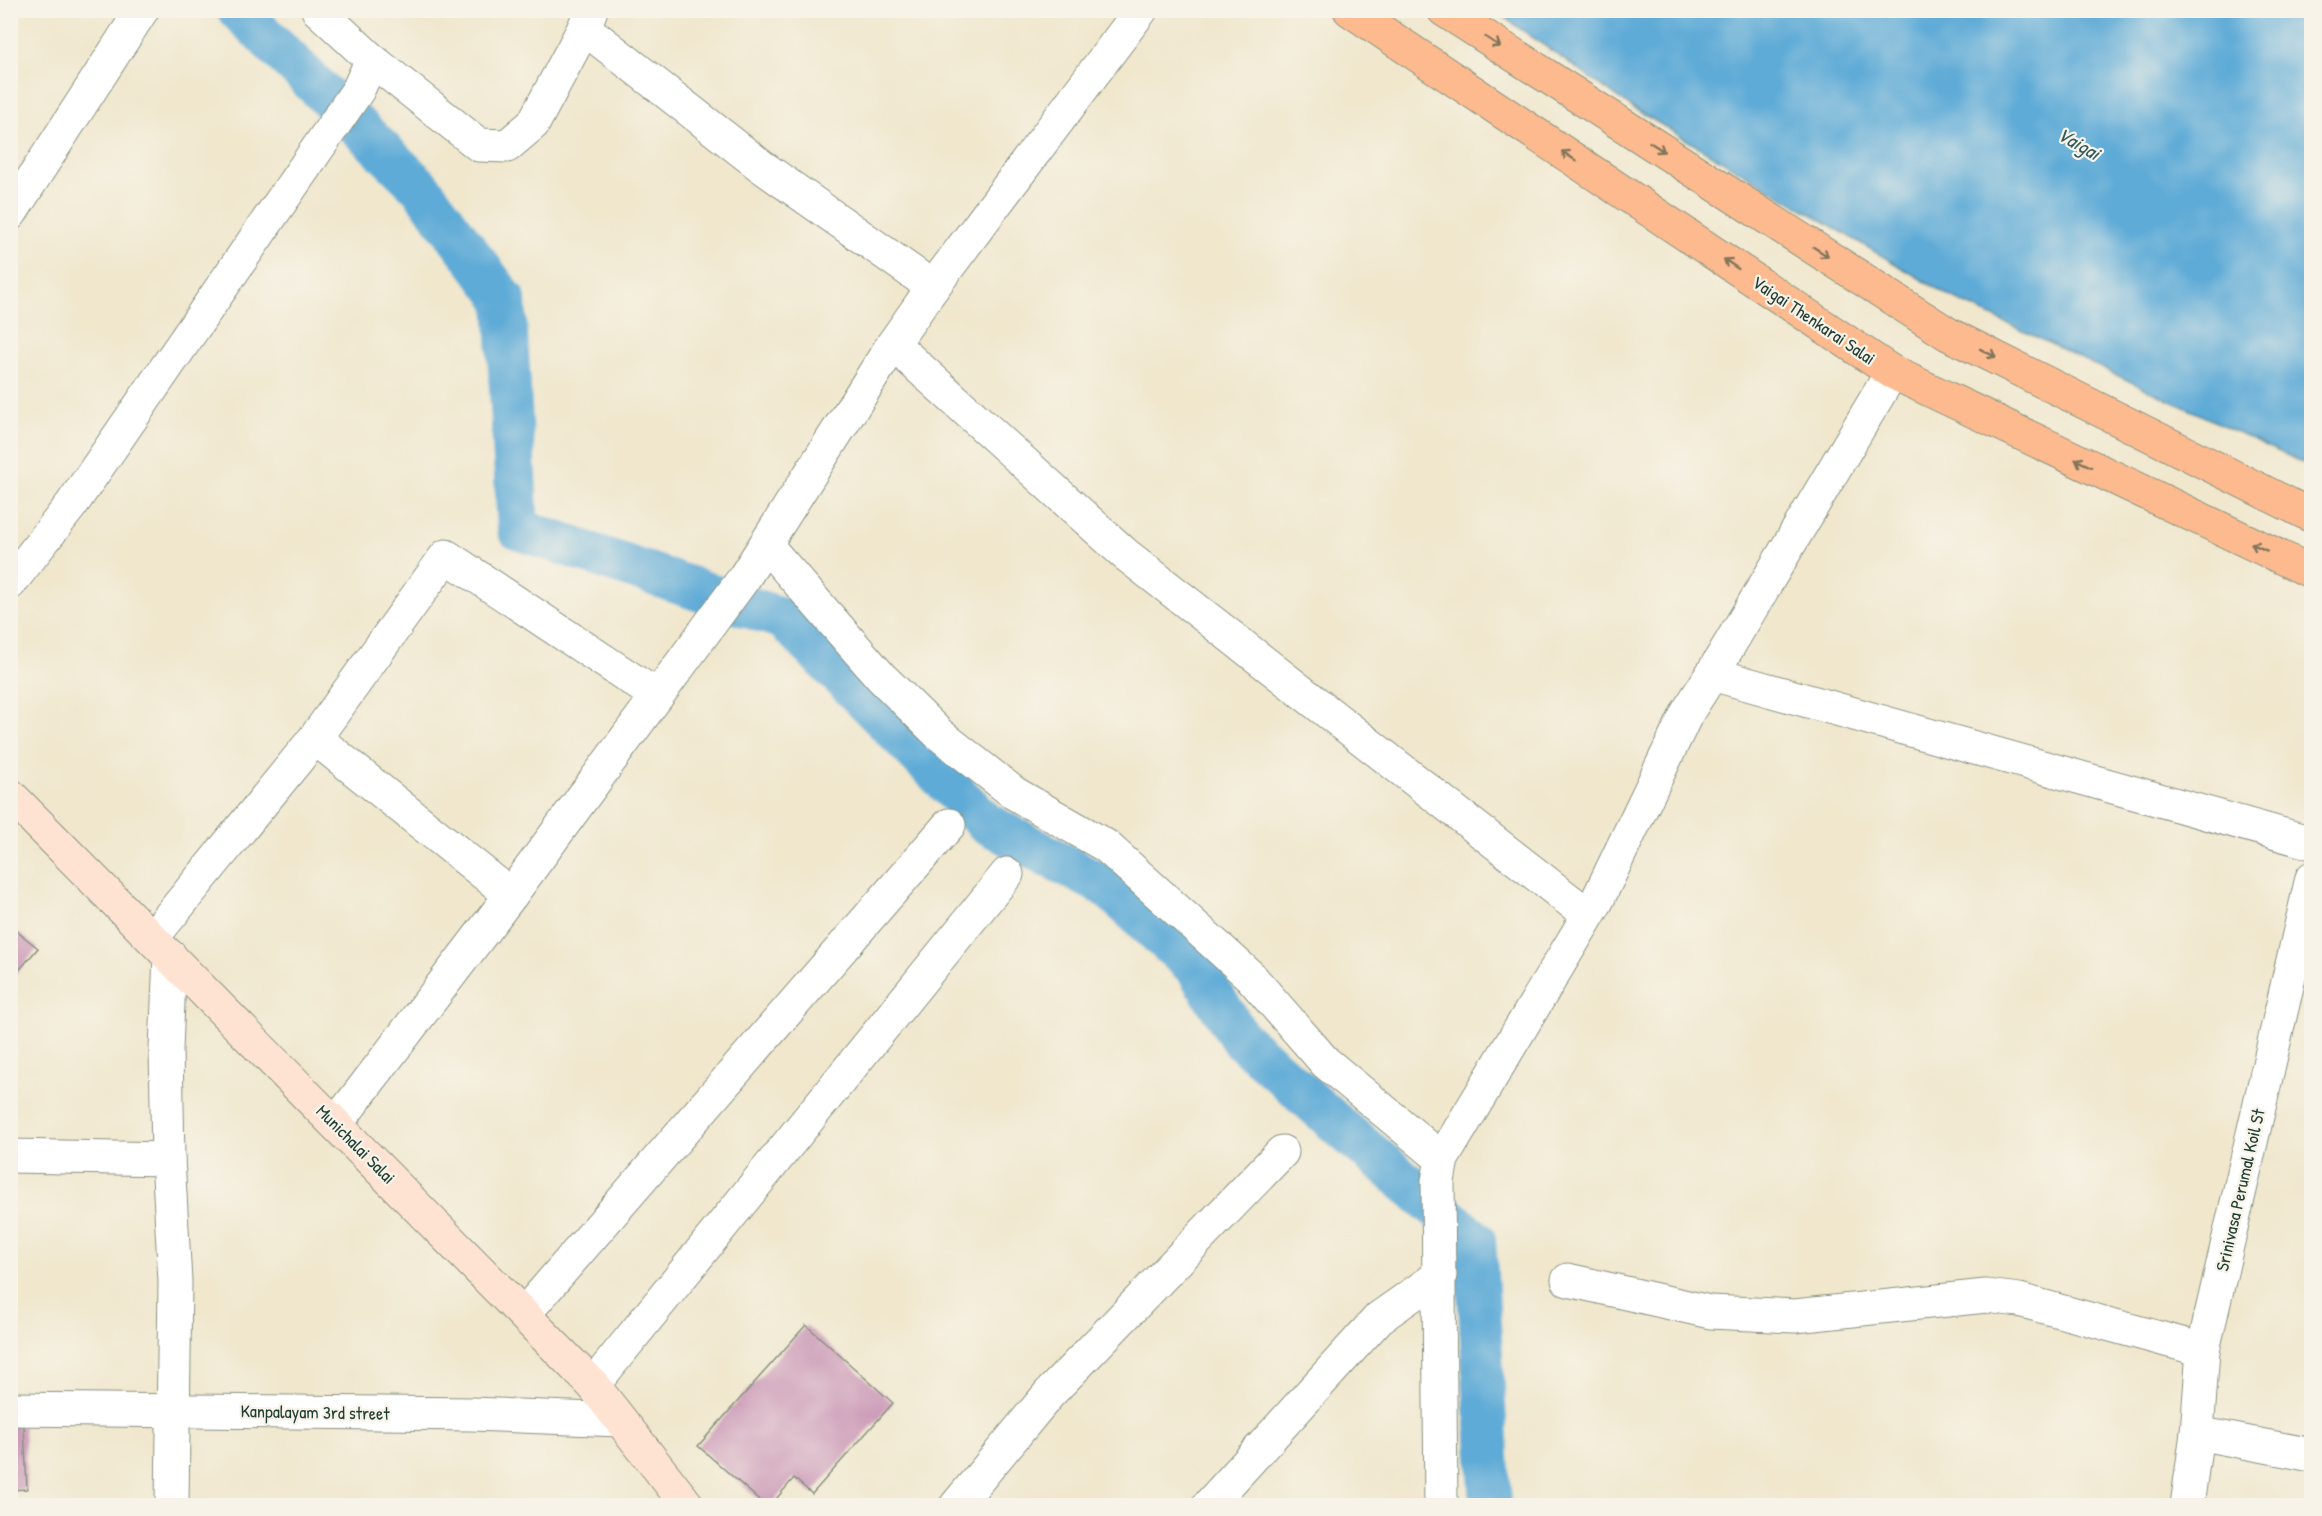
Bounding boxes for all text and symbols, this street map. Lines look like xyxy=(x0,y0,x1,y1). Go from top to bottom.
one-way arrow xyxy=(1484,36,1501,48)
water label: Vaigai xyxy=(2052,120,2107,168)
one-way arrow xyxy=(1648,142,1665,154)
one-way arrow xyxy=(1561,150,1577,162)
one-way arrow xyxy=(1813,246,1830,259)
one-way arrow xyxy=(1723,258,1740,270)
street label: Vaigai Thenkarai Salai xyxy=(1747,269,1881,371)
one-way arrow xyxy=(1979,348,1997,360)
one-way arrow xyxy=(2074,456,2092,468)
one-way arrow xyxy=(2250,540,2268,552)
street label: Munichalai Salai xyxy=(311,1099,401,1189)
street label: Srinivasa Perumal Koil St xyxy=(2209,1106,2271,1274)
street label: Kanpalayam 3rd street xyxy=(240,1398,390,1426)

